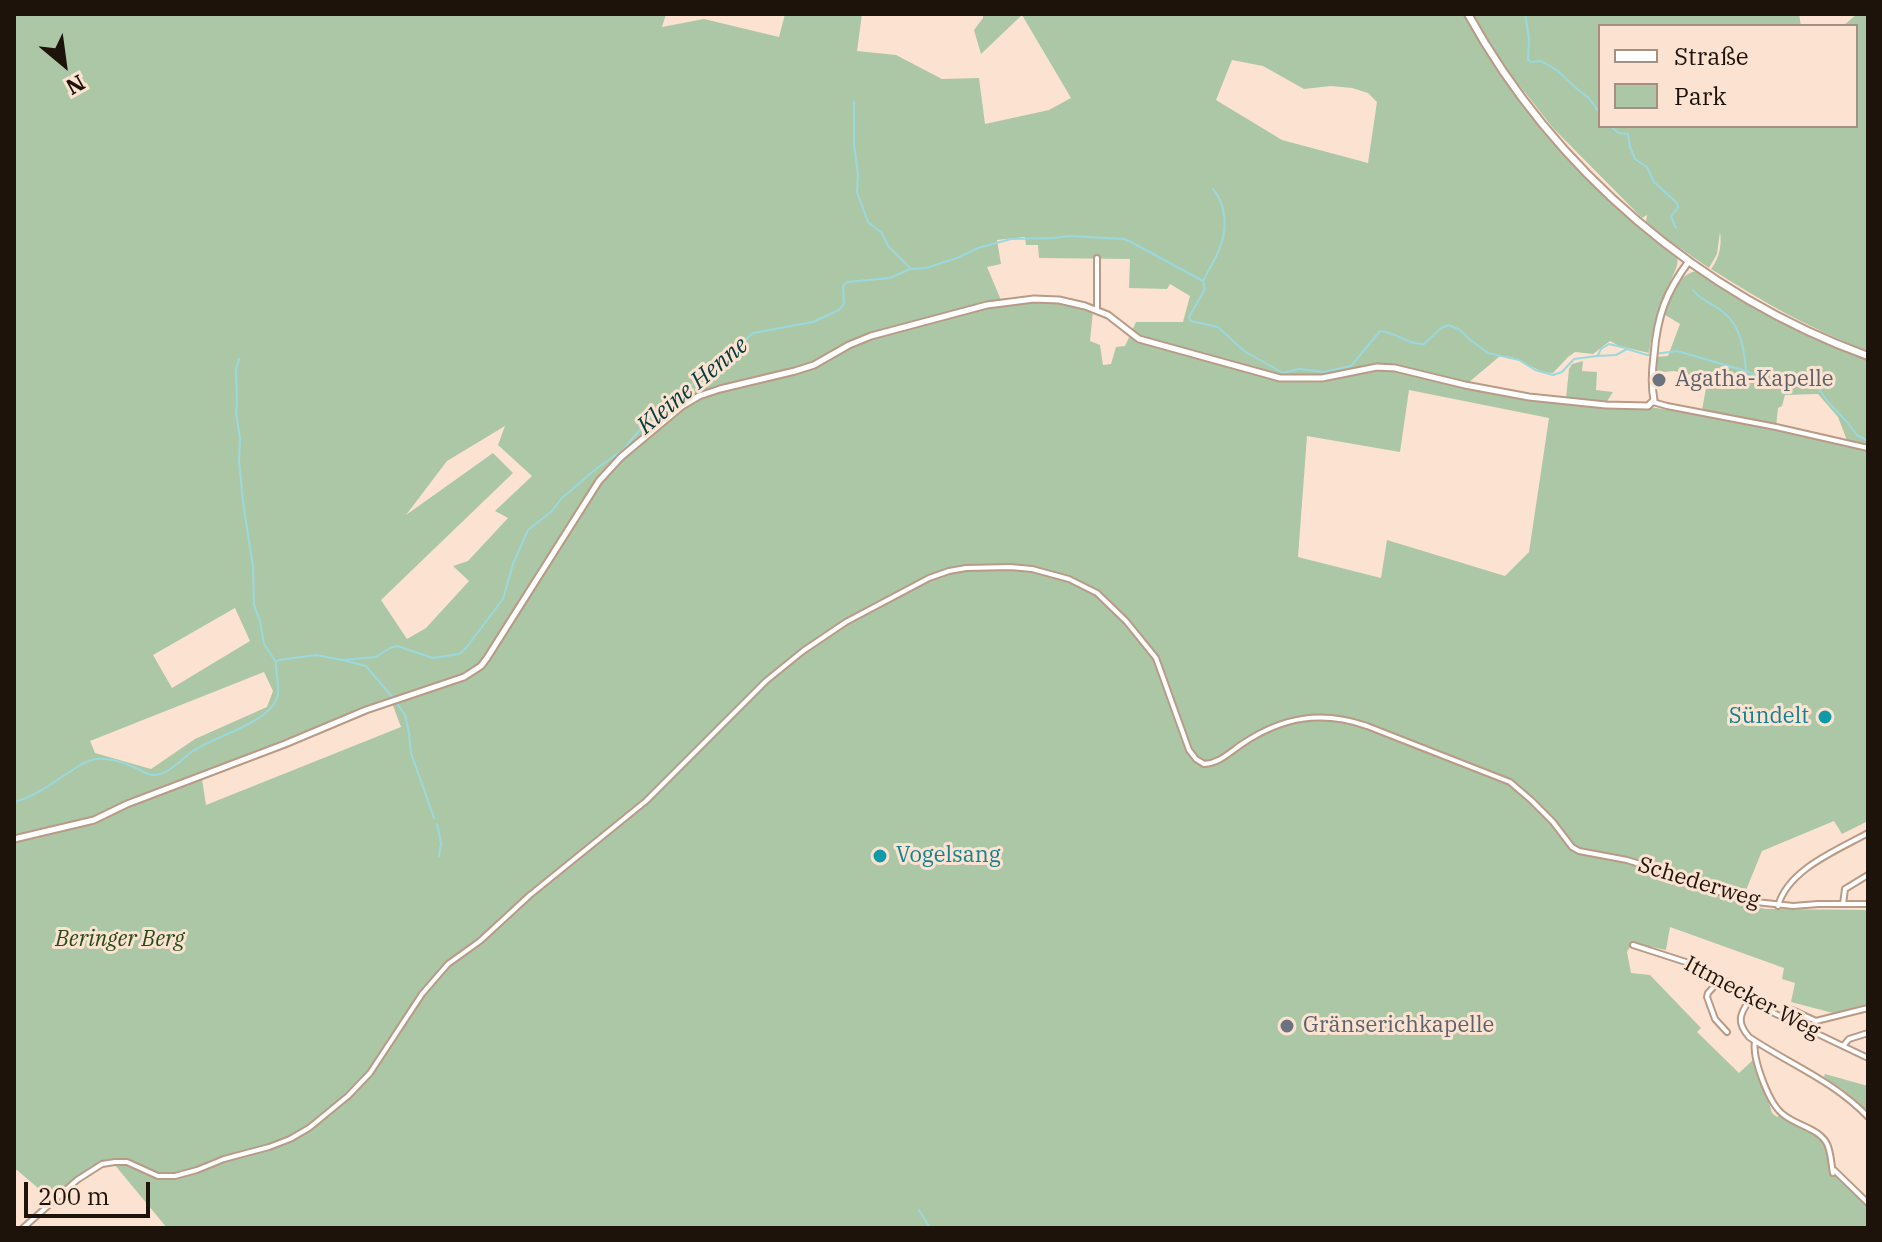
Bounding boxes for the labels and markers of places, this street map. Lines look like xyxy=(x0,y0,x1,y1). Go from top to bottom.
place label: Agatha-Kapelle xyxy=(1675,367,1834,393)
marker: Agatha-Kapelle xyxy=(1650,371,1668,389)
place label: Sündelt xyxy=(1729,704,1809,730)
marker: Sündelt xyxy=(1816,708,1834,726)
place label: Vogelsang xyxy=(896,843,1001,869)
marker: Vogelsang xyxy=(871,847,889,865)
place label: Gränserichkapelle xyxy=(1303,1013,1494,1039)
marker: Gränserichkapelle xyxy=(1278,1017,1296,1035)

